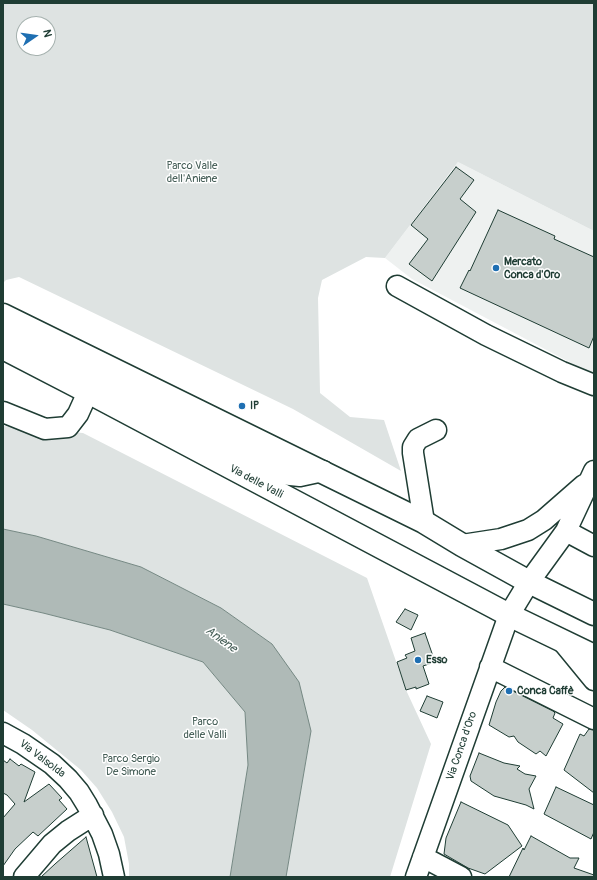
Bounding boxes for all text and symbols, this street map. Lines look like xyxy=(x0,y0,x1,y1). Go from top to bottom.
north arrow xyxy=(16,16,56,56)
text: N xyxy=(40,28,54,38)
park label: Parco Valle dell'Aniene xyxy=(167,159,217,185)
place label: Mercato Conca d'Oro xyxy=(504,255,560,281)
marker: Mercato Conca d'Oro xyxy=(491,263,501,273)
place label: IP xyxy=(250,399,259,413)
marker: IP xyxy=(237,401,247,411)
street label: Via delle Valli xyxy=(227,462,285,502)
water label: Aniene xyxy=(203,624,239,656)
place label: Esso xyxy=(426,653,447,667)
marker: Esso xyxy=(413,655,423,665)
place label: Conca Caffè xyxy=(517,684,574,698)
marker: Conca Caffè xyxy=(504,686,514,696)
street label: Via Conca d'Oro xyxy=(444,710,480,782)
park label: Parco delle Valli xyxy=(184,715,226,741)
street label: Via Valsolda xyxy=(16,737,68,781)
park label: Parco Sergio De Simone xyxy=(102,752,160,778)

